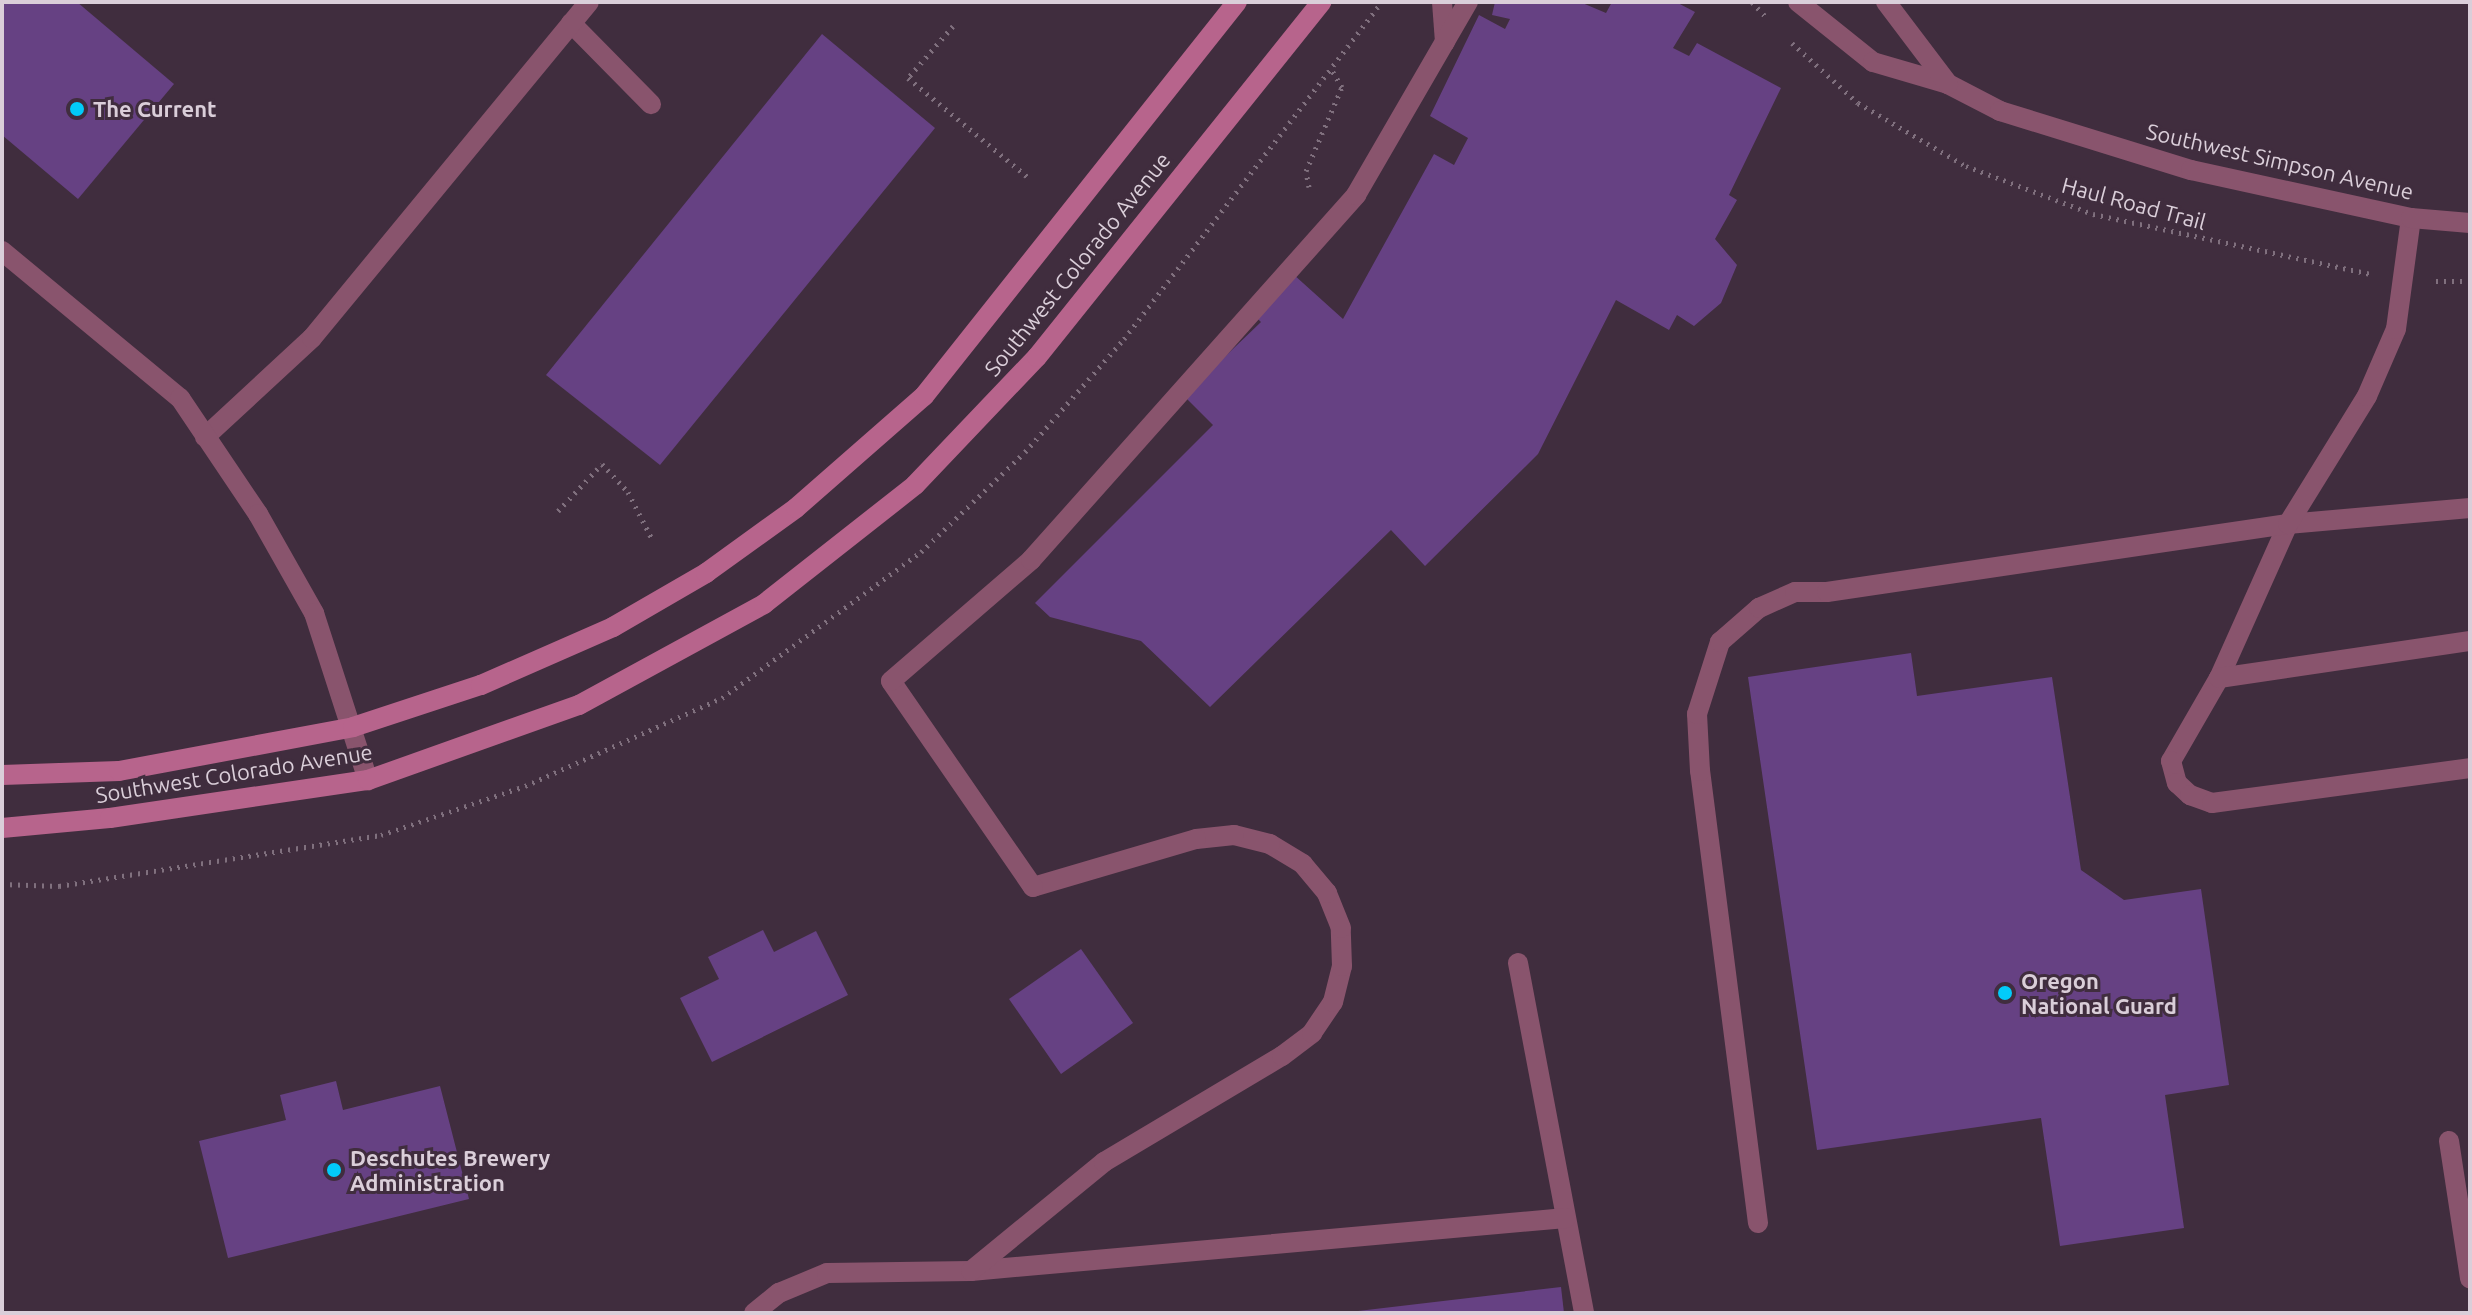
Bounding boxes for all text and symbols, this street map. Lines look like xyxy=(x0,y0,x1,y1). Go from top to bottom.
place label: The Current xyxy=(93,96,217,122)
marker: The Current xyxy=(68,100,86,118)
street label: Southwest Simpson Avenue xyxy=(2144,117,2416,205)
street label: Southwest Colorado Avenue xyxy=(979,147,1175,381)
street label: Haul Road Trail xyxy=(2059,171,2209,235)
street label: Southwest Colorado Avenue xyxy=(94,738,374,808)
place label: Oregon National Guard xyxy=(2021,967,2177,1018)
marker: Oregon National Guard xyxy=(1996,984,2014,1002)
place label: Deschutes Brewery Administration xyxy=(350,1144,550,1196)
marker: Deschutes Brewery Administration xyxy=(325,1161,343,1179)

